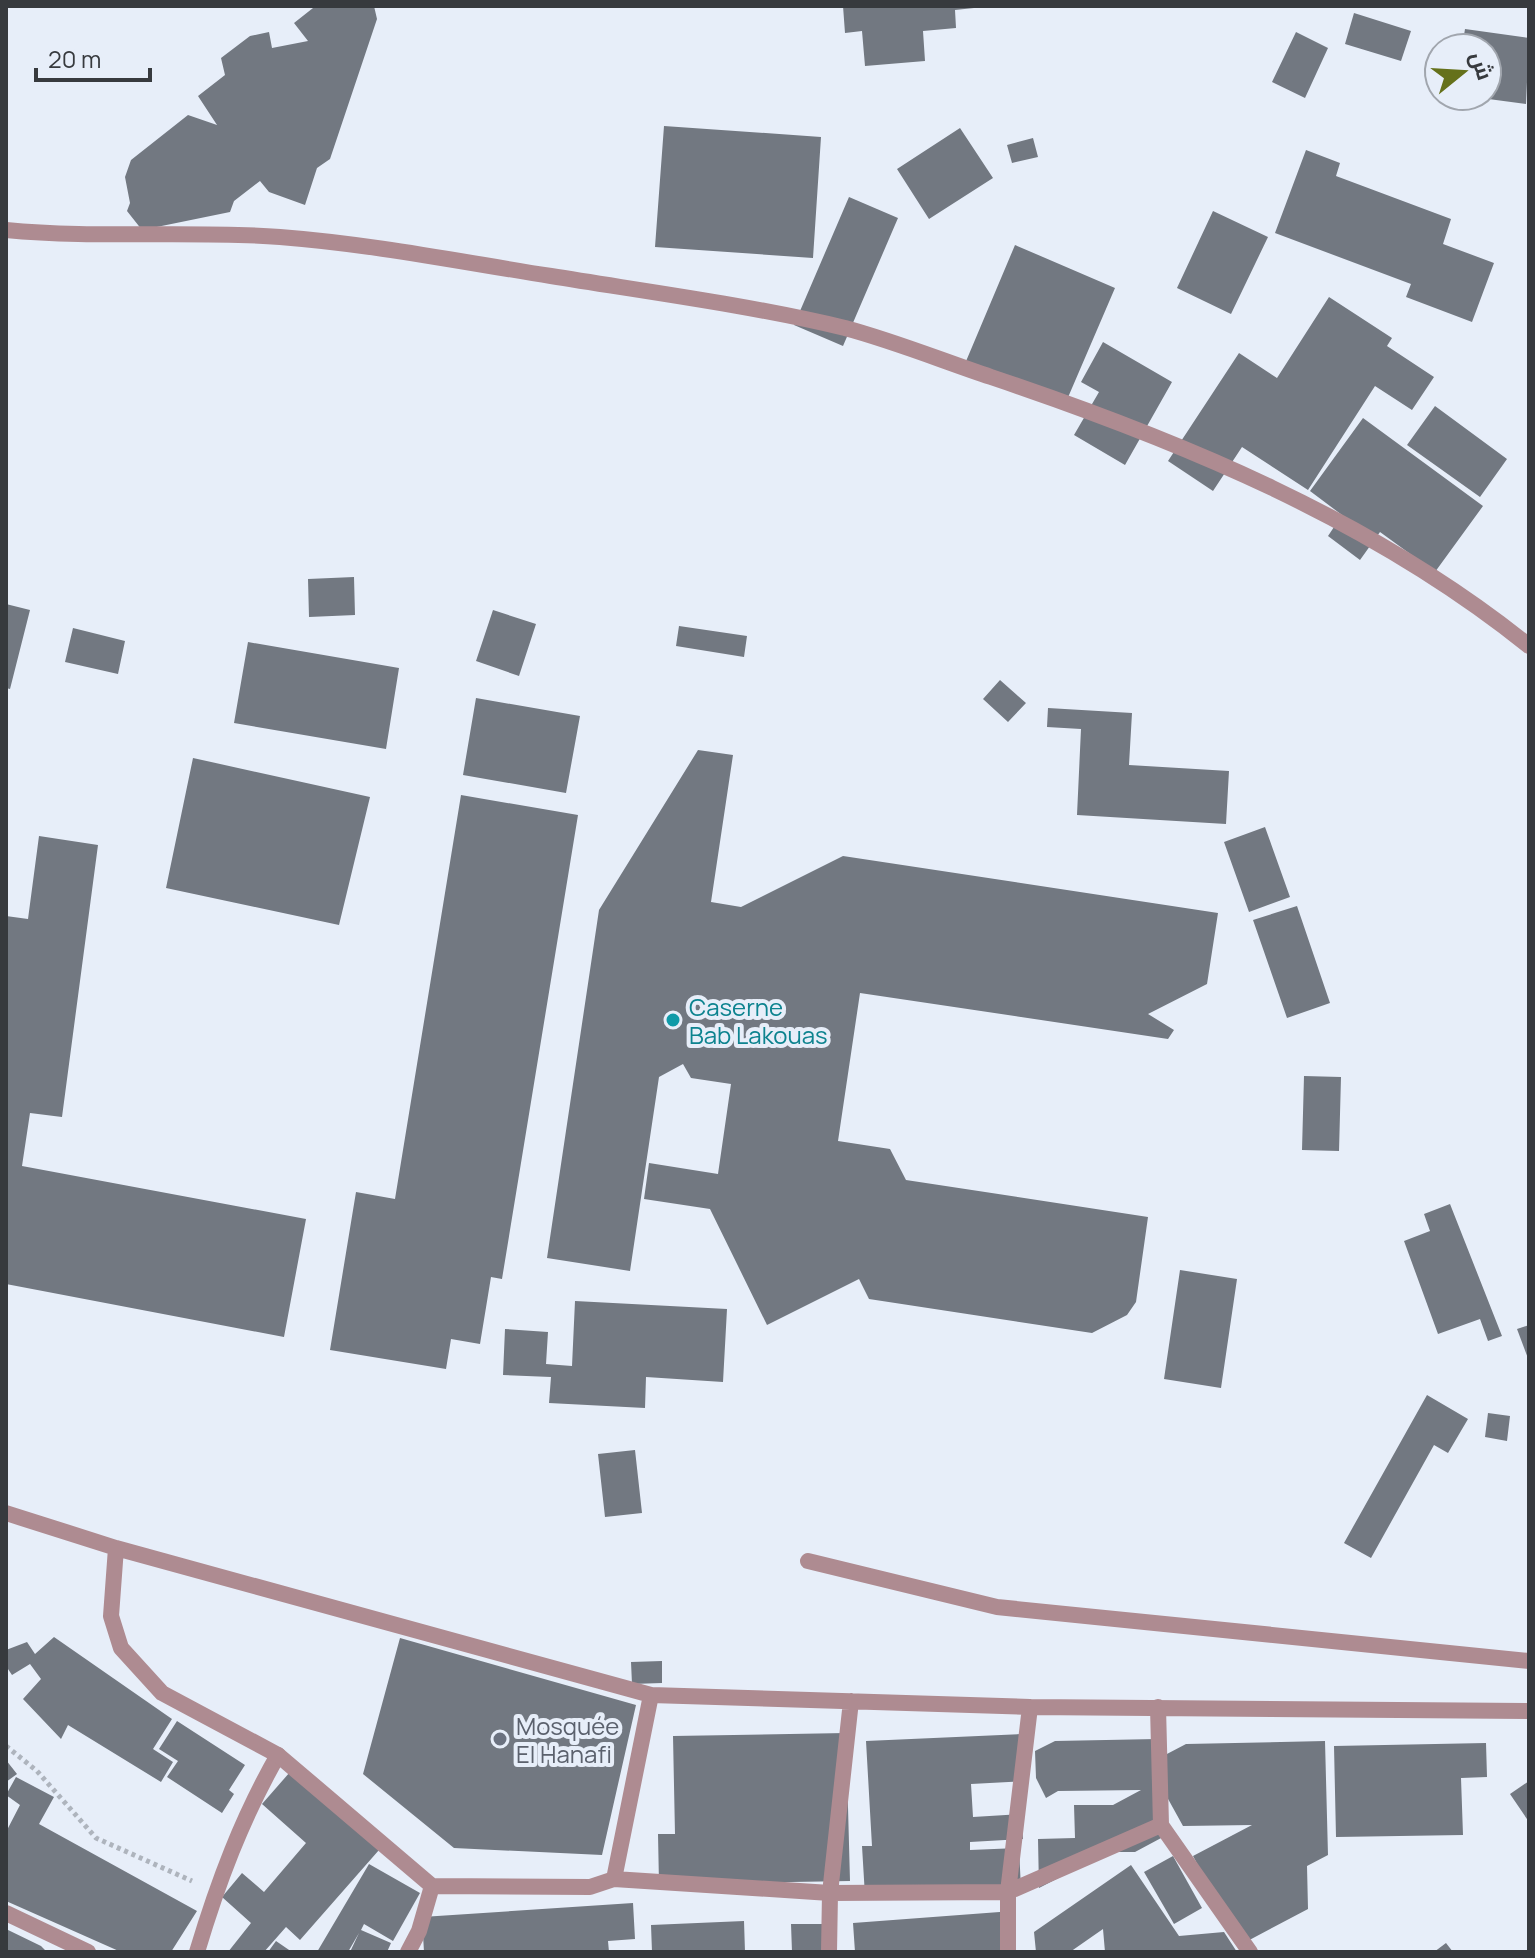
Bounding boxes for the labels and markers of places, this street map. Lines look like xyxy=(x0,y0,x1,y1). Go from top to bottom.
place label: Caserne Bab Lakouas xyxy=(689,990,828,1051)
marker: Caserne Bab Lakouas xyxy=(664,1011,682,1029)
place label: Mosquée El Hanafi xyxy=(516,1709,619,1770)
marker: Mosquée El Hanafi xyxy=(491,1730,509,1748)

